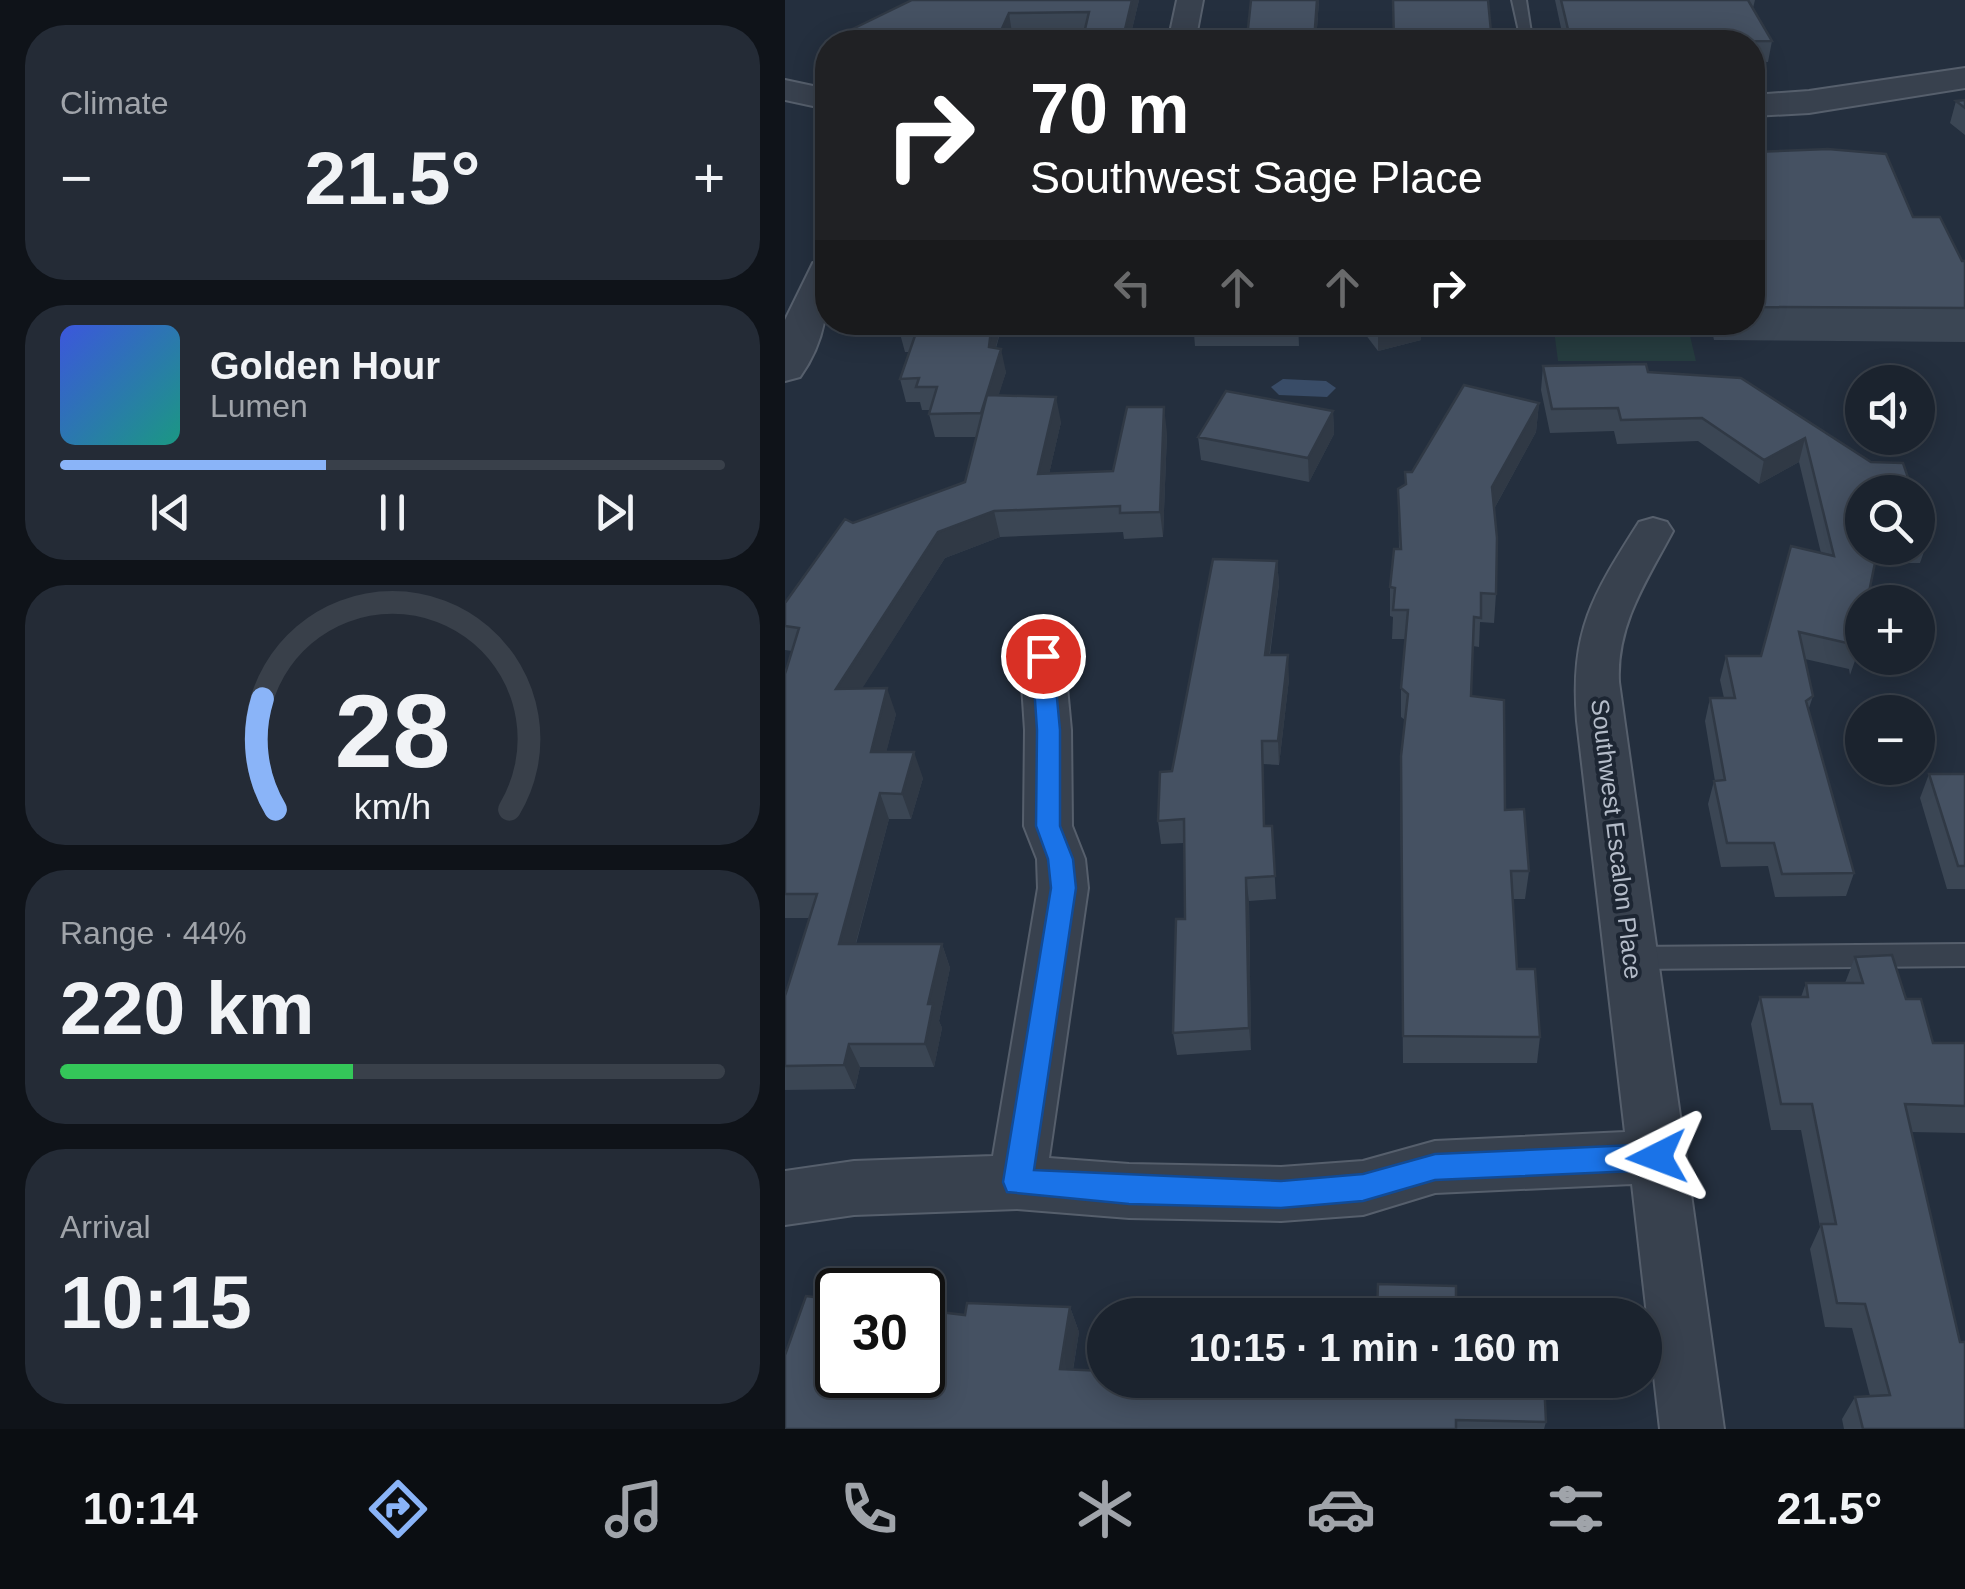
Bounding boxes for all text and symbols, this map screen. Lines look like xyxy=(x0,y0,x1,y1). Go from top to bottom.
icon: right xyxy=(865,70,995,200)
text: 70 m xyxy=(1030,70,1190,148)
text: Climate xyxy=(60,85,168,121)
text: 21.5° xyxy=(305,136,480,220)
text: − xyxy=(60,147,92,209)
text: + xyxy=(693,147,725,209)
text: Southwest Sage Place xyxy=(1030,152,1483,203)
icon: left xyxy=(1105,260,1160,315)
icon: ahead xyxy=(1210,260,1265,315)
icon: ahead xyxy=(1315,260,1370,315)
icon: right xyxy=(1420,260,1475,315)
text: Golden Hour xyxy=(210,345,440,387)
map controls xyxy=(1845,365,1935,785)
button: sound xyxy=(1845,365,1935,455)
text: Lumen xyxy=(210,388,308,424)
button: search xyxy=(1845,475,1935,565)
icon: previous xyxy=(143,485,198,540)
icon: pause xyxy=(365,485,420,540)
icon: next xyxy=(587,485,642,540)
button: + xyxy=(1845,585,1935,675)
pin xyxy=(1001,614,1086,699)
icon: arrive xyxy=(1016,629,1071,684)
text: 28 xyxy=(335,673,450,789)
button: − xyxy=(1845,695,1935,785)
street label: Southwest Escalon Place xyxy=(1586,697,1648,981)
text: km/h xyxy=(354,787,431,827)
text: Range · 44% xyxy=(60,915,247,951)
text: 220 km xyxy=(60,966,314,1050)
position arrow xyxy=(1605,1105,1709,1209)
text: Arrival xyxy=(60,1209,151,1245)
text: 10:15 xyxy=(60,1260,252,1344)
speed limit sign: 30 xyxy=(815,1268,945,1398)
text: 10:15 · 1 min · 160 m xyxy=(1189,1327,1560,1369)
icon: directions xyxy=(363,1474,433,1544)
icon: music xyxy=(599,1474,669,1544)
icon: phone xyxy=(834,1474,904,1544)
icon: climate xyxy=(1070,1474,1140,1544)
icon: car xyxy=(1306,1474,1376,1544)
icon: filters xyxy=(1541,1474,1611,1544)
text: 10:14 xyxy=(83,1483,198,1534)
text: 21.5° xyxy=(1777,1483,1882,1534)

